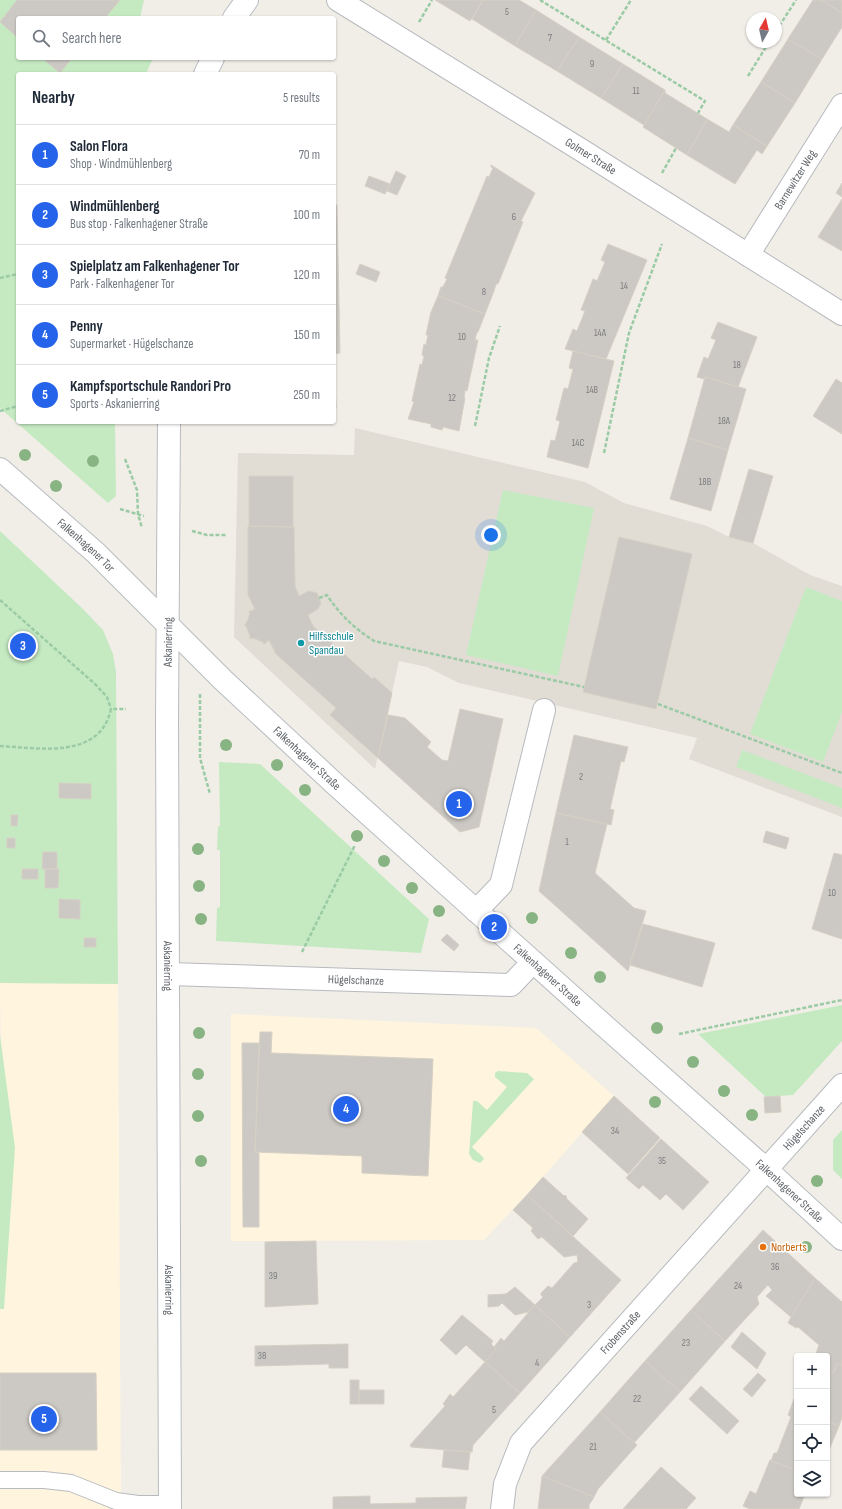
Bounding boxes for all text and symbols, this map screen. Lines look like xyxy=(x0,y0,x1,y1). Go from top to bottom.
house number: 5 xyxy=(505,6,509,18)
north arrow xyxy=(746,12,782,48)
search box xyxy=(16,16,336,60)
icon: search xyxy=(30,27,52,49)
text: Search here xyxy=(62,29,122,48)
house number: 7 xyxy=(548,32,552,44)
house number: 9 xyxy=(590,58,594,70)
house number: 11 xyxy=(633,85,640,97)
text: Nearby xyxy=(32,88,75,108)
text: 5 results xyxy=(283,90,320,106)
street label: Golmer Straße xyxy=(562,135,619,178)
text: Salon Flora xyxy=(70,137,128,156)
text: 1 xyxy=(42,147,48,163)
text: 70 m xyxy=(299,147,320,163)
street label: Barnewitzer Weg xyxy=(771,147,820,213)
text: Shop · Windmühlenberg xyxy=(70,156,172,172)
text: Windmühlenberg xyxy=(70,197,160,216)
text: 2 xyxy=(42,207,48,223)
text: 100 m xyxy=(293,207,320,223)
house number: 6 xyxy=(512,211,516,223)
text: Bus stop · Falkenhagener Straße xyxy=(70,216,208,232)
text: Spielplatz am Falkenhagener Tor xyxy=(70,257,239,276)
text: 3 xyxy=(42,267,48,283)
text: 120 m xyxy=(294,267,320,283)
text: Park · Falkenhagener Tor xyxy=(70,276,174,292)
house number: 14 xyxy=(620,280,628,292)
house number: 8 xyxy=(482,286,486,298)
text: Penny xyxy=(70,317,103,336)
text: 4 xyxy=(42,327,48,343)
text: 150 m xyxy=(294,327,320,343)
house number: 14A xyxy=(594,327,607,339)
house number: 10 xyxy=(458,331,466,343)
text: Supermarket · Hügelschanze xyxy=(70,336,194,352)
house number: 18 xyxy=(733,359,741,371)
text: Kampfsportschule Randori Pro xyxy=(70,377,231,396)
house number: 14B xyxy=(586,384,599,396)
text: 5 xyxy=(42,387,48,403)
text: 250 m xyxy=(293,387,320,403)
house number: 12 xyxy=(448,392,456,404)
text: Sports · Askanierring xyxy=(70,396,160,412)
house number: 18A xyxy=(718,415,731,427)
house number: 14C xyxy=(572,437,584,449)
house number: 18B xyxy=(699,476,712,488)
street label: Falkenhagener Tor xyxy=(54,515,118,576)
your location xyxy=(481,525,501,545)
street label: Askanierring xyxy=(161,617,176,668)
place label: Hilfsschule Spandau xyxy=(309,629,354,658)
pin: 3 xyxy=(10,631,36,661)
marker: Hilfsschule Spandau xyxy=(296,638,306,648)
street label: Falkenhagener Straße xyxy=(270,723,344,794)
house number: 2 xyxy=(579,771,583,783)
pin: 1 xyxy=(446,789,472,819)
house number: 1 xyxy=(565,836,569,848)
house number: 10 xyxy=(828,887,836,899)
pin: 2 xyxy=(481,912,507,942)
street label: Askanierring xyxy=(160,940,175,991)
street label: Falkenhagener Straße xyxy=(510,941,585,1010)
street label: Hügelschanze xyxy=(328,972,384,989)
pin: 4 xyxy=(333,1094,359,1124)
street label: Hügelschanze xyxy=(780,1102,829,1154)
house number: 34 xyxy=(611,1125,619,1137)
house number: 35 xyxy=(658,1155,666,1167)
street label: Falkenhagener Straße xyxy=(752,1156,826,1226)
place label: Norberts xyxy=(771,1240,807,1255)
marker: Norberts xyxy=(758,1242,768,1252)
house number: 36 xyxy=(771,1261,779,1273)
street label: Askanierring xyxy=(161,1264,176,1315)
house number: 39 xyxy=(269,1270,277,1282)
house number: 24 xyxy=(734,1280,742,1292)
house number: 3 xyxy=(587,1299,591,1311)
street label: Frobenstraße xyxy=(597,1307,644,1357)
house number: 23 xyxy=(682,1337,690,1349)
house number: 38 xyxy=(258,1350,266,1362)
map controls xyxy=(794,1353,830,1497)
button: + xyxy=(794,1353,830,1389)
house number: 4 xyxy=(535,1357,539,1369)
button: − xyxy=(794,1389,830,1425)
house number: 22 xyxy=(633,1393,641,1405)
pin: 5 xyxy=(31,1404,57,1434)
house number: 5 xyxy=(492,1404,496,1416)
button: locate xyxy=(794,1425,830,1461)
house number: 21 xyxy=(589,1441,597,1453)
button: layers xyxy=(794,1461,830,1497)

